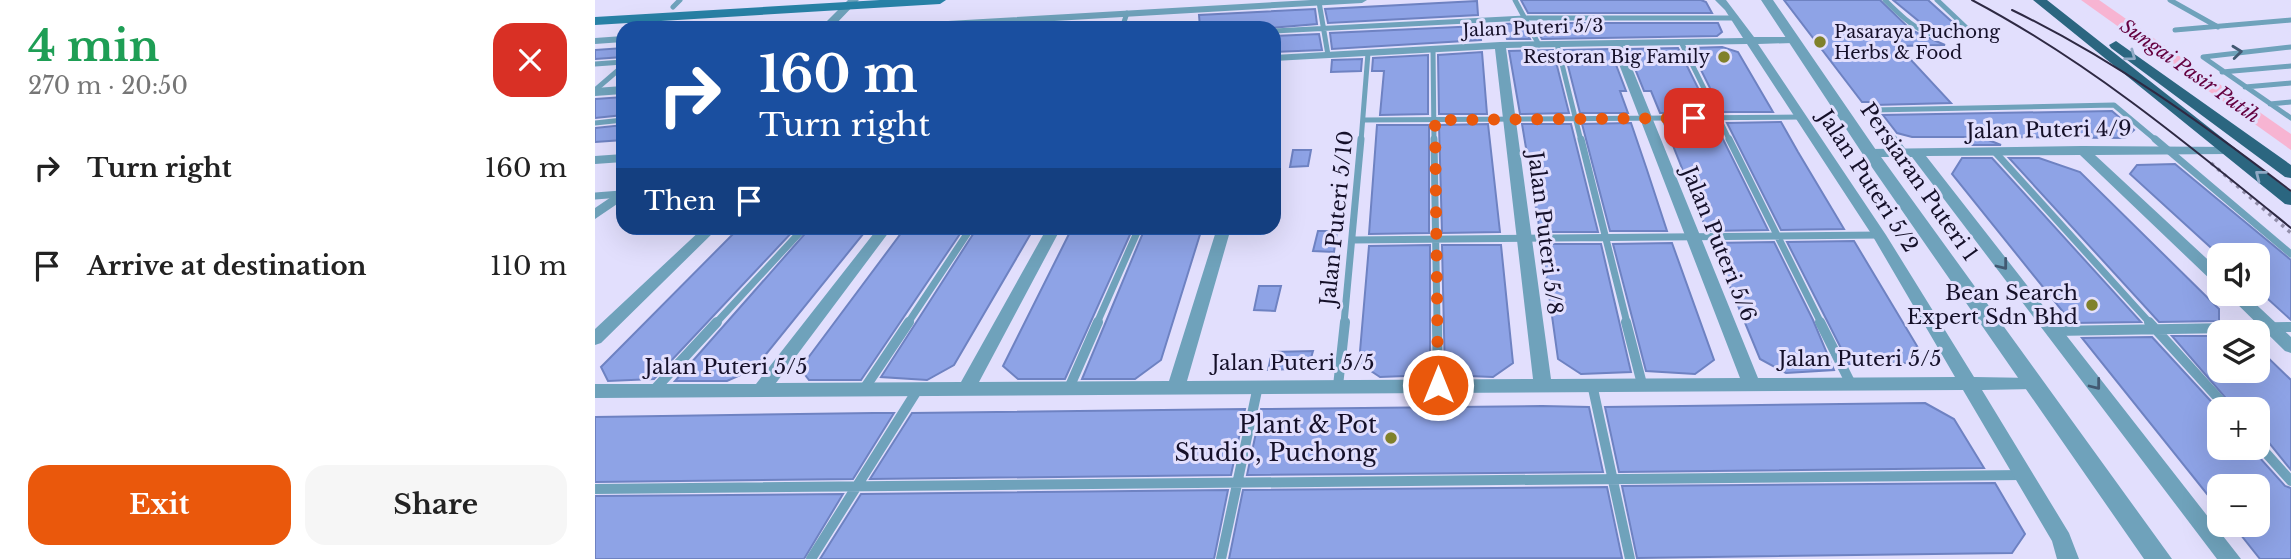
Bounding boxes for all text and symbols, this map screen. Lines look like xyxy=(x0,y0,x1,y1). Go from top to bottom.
water label: Sungai Pasir Putih xyxy=(2116,14,2264,128)
street label: Jalan Puteri 5/3 xyxy=(1460,15,1604,42)
text: 4 min xyxy=(28,20,159,72)
place label: Pasaraya Puchong Herbs & Food xyxy=(1834,21,2000,64)
button: close xyxy=(493,23,567,97)
marker: Pasaraya Puchong Herbs & Food xyxy=(1812,34,1828,50)
text: 160 m xyxy=(759,44,918,105)
one-way arrow xyxy=(2231,45,2243,60)
place label: Restoran Big Family xyxy=(1523,46,1710,68)
one-way arrow xyxy=(2123,48,2136,60)
icon: right xyxy=(644,49,735,140)
marker: Restoran Big Family xyxy=(1716,49,1732,65)
text: 270 m · 20:50 xyxy=(28,72,188,100)
pin xyxy=(1664,88,1724,148)
street label: Persiaran Puteri 1 xyxy=(1855,98,1983,266)
icon: arrive xyxy=(1675,99,1713,137)
street label: Jalan Puteri 5/2 xyxy=(1811,102,1924,257)
text: Turn right xyxy=(759,105,930,145)
street label: Jalan Puteri 4/9 xyxy=(1963,116,2132,144)
street label: Jalan Puteri 5/10 xyxy=(1315,129,1359,310)
street label: Jalan Puteri 5/8 xyxy=(1522,147,1568,316)
icon: right xyxy=(28,149,66,187)
text: Turn right xyxy=(87,152,232,184)
text: 160 m xyxy=(485,152,567,184)
street label: Jalan Puteri 5/6 xyxy=(1675,160,1762,325)
one-way arrow xyxy=(2255,170,2267,183)
icon: arrive xyxy=(730,182,768,220)
text: Then xyxy=(644,185,716,217)
map controls xyxy=(2207,243,2270,537)
button: sound xyxy=(2207,243,2270,306)
icon: arrive xyxy=(28,247,66,285)
text: Arrive at destination xyxy=(87,250,367,282)
text: 110 m xyxy=(490,250,567,282)
one-way arrow xyxy=(1995,257,2008,270)
place label: Bean Search Expert Sdn Bhd xyxy=(1907,280,2078,330)
marker: Bean Search Expert Sdn Bhd xyxy=(2084,297,2100,313)
button: layers xyxy=(2207,320,2270,383)
street label: Jalan Puteri 5/5 xyxy=(1775,346,1942,372)
position arrow xyxy=(1401,348,1475,422)
street label: Jalan Puteri 5/5 xyxy=(1208,350,1375,376)
street label: Jalan Puteri 5/5 xyxy=(641,354,808,380)
one-way arrow xyxy=(2087,377,2100,390)
button: + xyxy=(2207,397,2270,460)
place label: Plant & Pot Studio, Puchong xyxy=(1174,410,1378,467)
marker: Plant & Pot Studio, Puchong xyxy=(1383,430,1399,446)
button: Exit xyxy=(28,465,291,545)
button: Share xyxy=(305,465,567,545)
button: − xyxy=(2207,474,2270,537)

